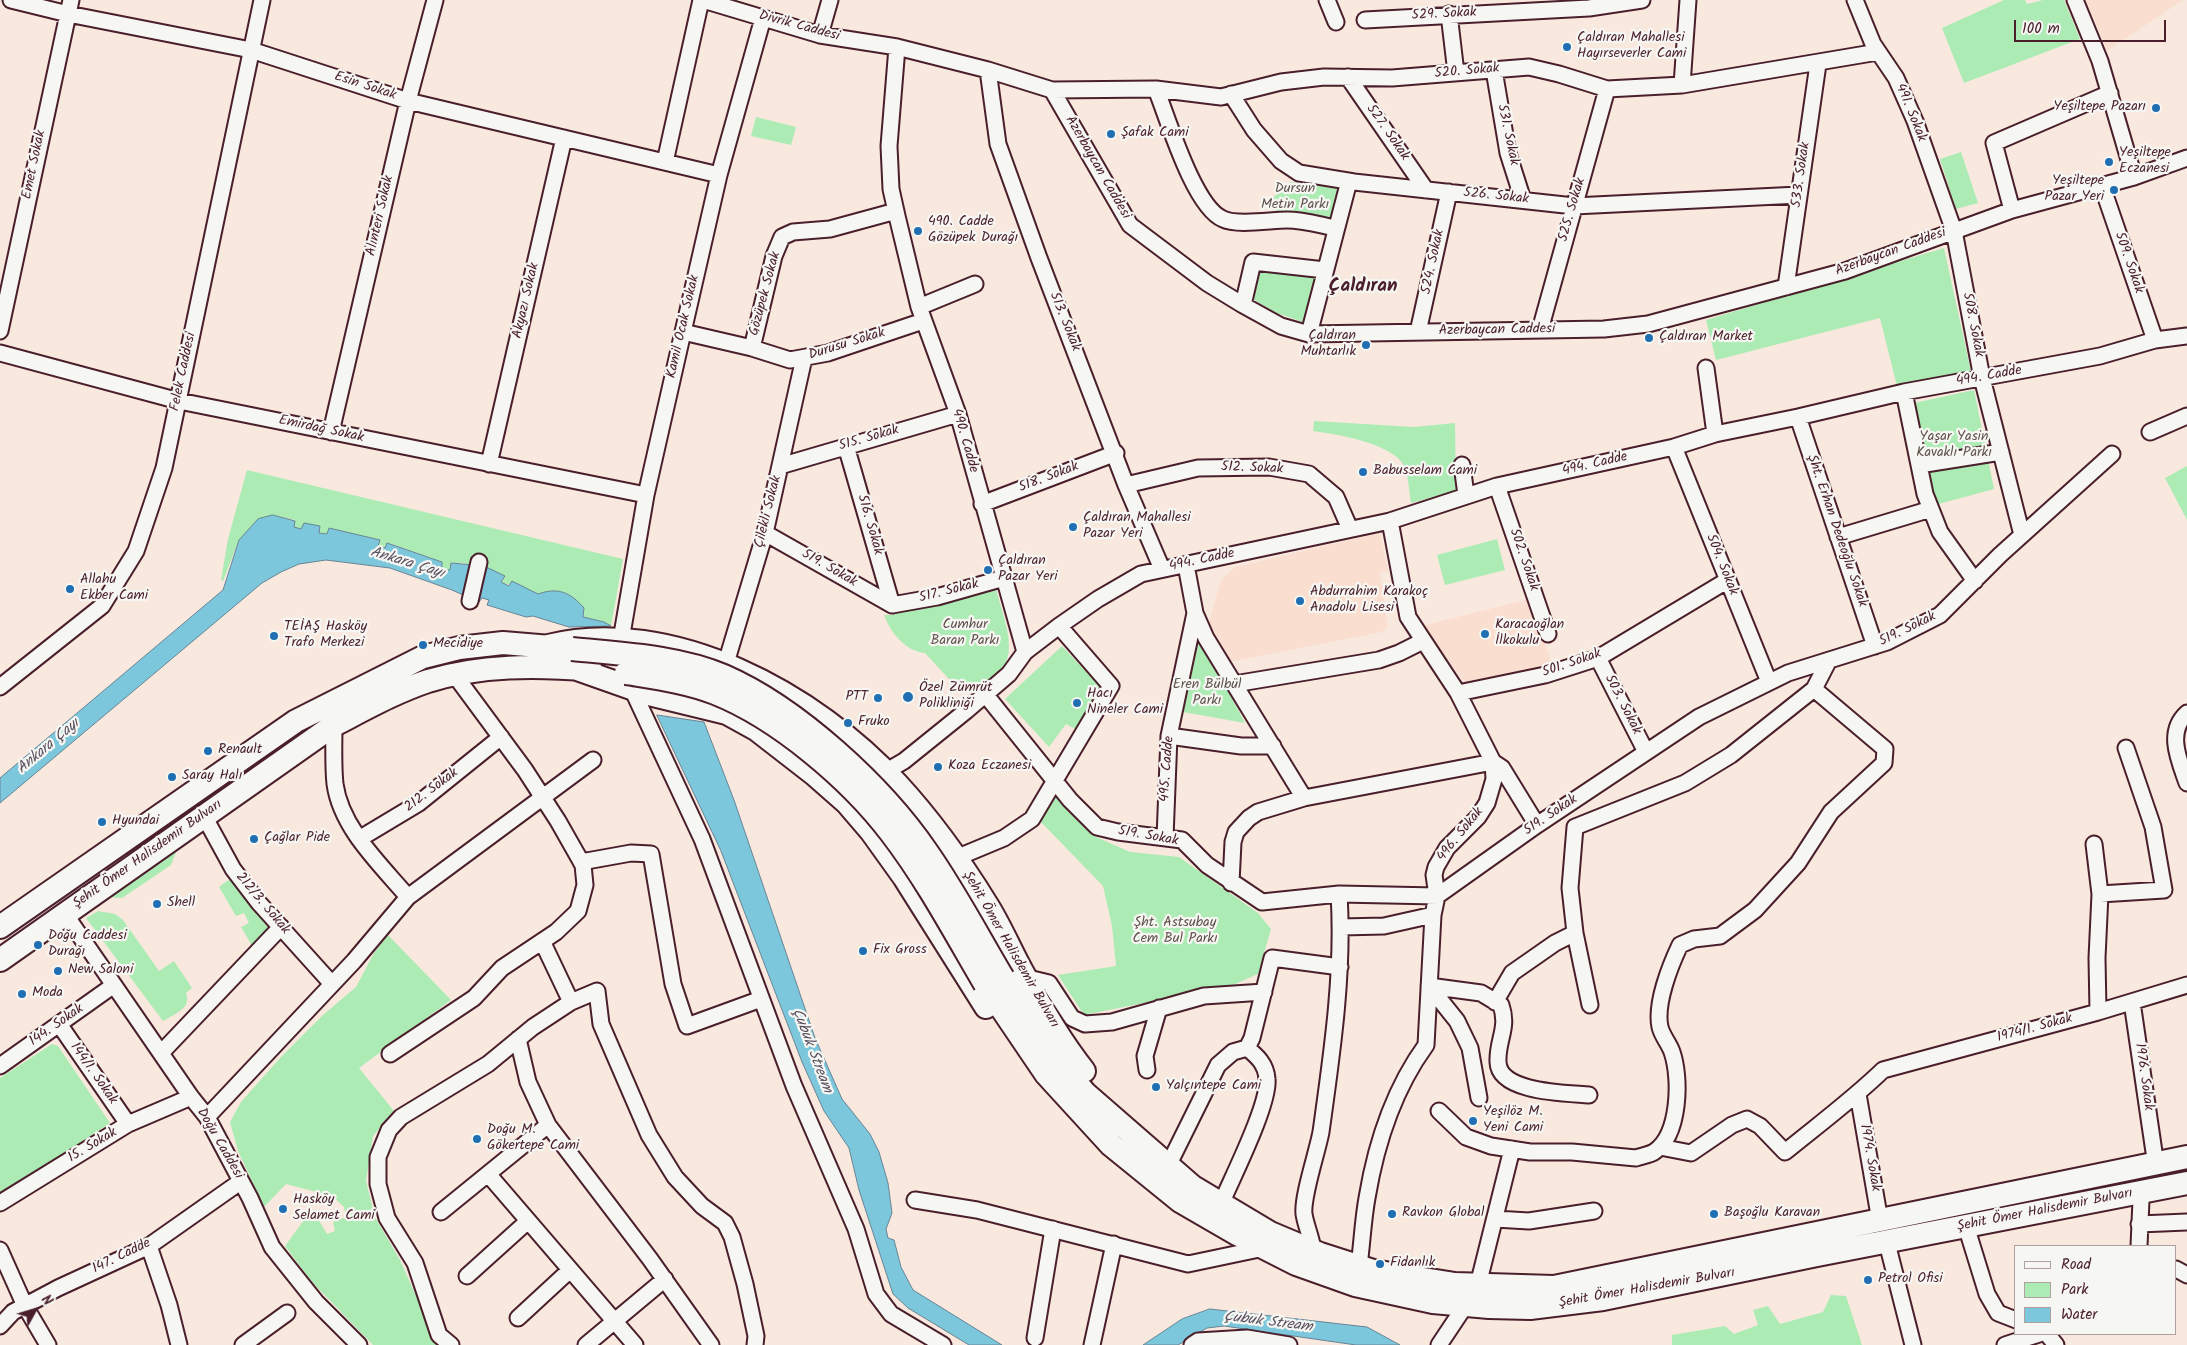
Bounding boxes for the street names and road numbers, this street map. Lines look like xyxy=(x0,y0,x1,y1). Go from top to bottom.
street label: 529. Sokak xyxy=(1411,5,1477,25)
street label: Divrik Caddesi xyxy=(757,8,841,46)
street label: 520. Sokak xyxy=(1434,61,1500,83)
street label: Esin Sokak xyxy=(332,69,398,105)
street label: 491. Sokak xyxy=(1891,81,1929,145)
street label: 527. Sokak xyxy=(1362,102,1412,164)
street label: 531. Sokak xyxy=(1492,103,1522,167)
street label: Azerbaycan Caddesi xyxy=(1061,113,1133,223)
street label: Emet Sokak xyxy=(19,129,51,201)
street label: 533. Sokak xyxy=(1789,141,1815,209)
street label: Alınteri Sokak xyxy=(364,174,398,258)
street label: 525. Sokak xyxy=(1556,176,1590,244)
street label: 526. Sokak xyxy=(1462,185,1530,209)
street label: Azerbaycan Caddesi xyxy=(1833,225,1949,281)
street label: 524. Sokak xyxy=(1419,228,1449,296)
street label: 509. Sokak xyxy=(2110,230,2146,296)
street label: Gözüpek Sokak xyxy=(747,250,785,338)
street label: Akyazı Sokak xyxy=(510,262,544,340)
street label: Kamil Ocak Sokak xyxy=(664,274,704,380)
street label: 513. Sokak xyxy=(1045,290,1083,354)
street label: 508. Sokak xyxy=(1958,291,1986,359)
street label: Azerbaycan Caddesi xyxy=(1439,322,1555,340)
street label: Durusu Sokak xyxy=(807,325,887,365)
street label: Felek Caddesi xyxy=(167,331,201,413)
street label: 494. Cadde xyxy=(1955,363,2023,391)
street label: 490. Cadde xyxy=(947,407,981,475)
street label: Emirdağ Sokak xyxy=(277,413,365,447)
street label: 515. Sokak xyxy=(837,422,901,456)
street label: 494. Cadde xyxy=(1561,449,1629,481)
street label: Şht. Erhan Dedeoğlu Sokak xyxy=(1802,453,1870,609)
street label: 518. Sokak xyxy=(1017,459,1081,497)
street label: 512. Sokak xyxy=(1220,460,1284,478)
street label: Çilekli Sokak xyxy=(752,474,786,550)
street label: 516. Sokak xyxy=(852,493,886,557)
street label: 502. Sokak xyxy=(1504,527,1542,593)
street label: 504. Sokak xyxy=(1701,532,1741,598)
street label: 519. Sokak xyxy=(798,546,860,592)
street label: 494. Cadde xyxy=(1168,546,1236,576)
street label: 517. Sokak xyxy=(917,576,981,608)
street label: 519. Sokak xyxy=(1877,609,1939,651)
street label: 501. Sokak xyxy=(1540,646,1604,682)
street label: 503. Sokak xyxy=(1600,672,1644,738)
street label: 495. Cadde xyxy=(1157,735,1179,803)
street label: 212. Sokak xyxy=(402,765,462,817)
street label: 519. Sokak xyxy=(1521,792,1581,840)
street label: Şehit Ömer Halisdemir Bulvarı xyxy=(70,797,226,913)
street label: 496. Sokak xyxy=(1434,805,1488,865)
street label: 519. Sokak xyxy=(1116,823,1180,851)
street label: 212/3. Sokak xyxy=(231,869,293,939)
street label: Şehit Ömer Halisdemir Bulvarı xyxy=(958,869,1062,1031)
street label: 144. Sokak xyxy=(27,1001,87,1051)
street label: 1974/1. Sokak xyxy=(1996,1011,2074,1047)
street label: 144/1. Sokak xyxy=(66,1040,120,1108)
street label: 1976. Sokak xyxy=(2130,1042,2156,1112)
street label: Doğu Caddesi xyxy=(192,1106,246,1182)
street label: 1974. Sokak xyxy=(1855,1123,1883,1193)
street label: 15. Sokak xyxy=(65,1125,121,1167)
street label: Şehit Ömer Halisdemir Bulvarı xyxy=(1956,1186,2134,1236)
street label: 147. Cadde xyxy=(90,1236,154,1278)
street label: Şehit Ömer Halisdemir Bulvarı xyxy=(1558,1265,1736,1313)

